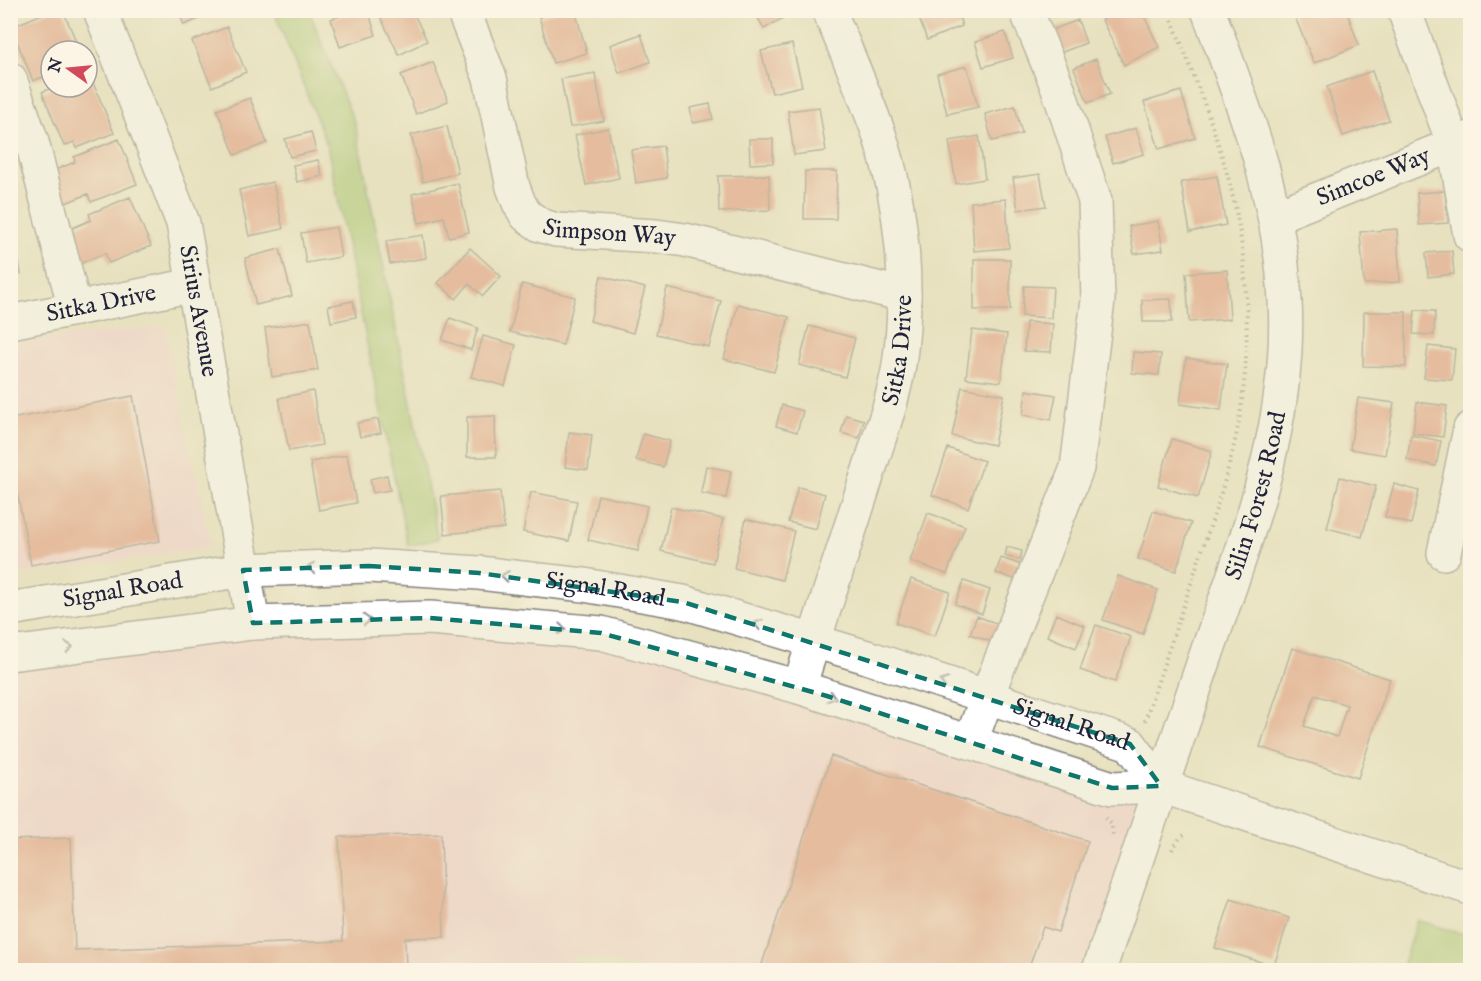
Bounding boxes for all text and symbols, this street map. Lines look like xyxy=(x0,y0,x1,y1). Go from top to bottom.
north arrow xyxy=(39,39,99,99)
text: N xyxy=(45,56,68,76)
street label: Simcoe Way xyxy=(1312,140,1435,214)
street label: Simpson Way xyxy=(539,211,678,254)
street label: Sirius Avenue xyxy=(172,243,225,379)
street label: Sitka Drive xyxy=(44,277,159,330)
street label: Sitka Drive xyxy=(875,295,920,409)
street label: Silin Forest Road xyxy=(1218,409,1294,584)
one-way arrow xyxy=(306,561,315,574)
street label: Signal Road xyxy=(60,565,185,615)
street label: Signal Road xyxy=(544,565,668,614)
one-way arrow xyxy=(501,570,510,583)
one-way arrow xyxy=(362,614,371,626)
one-way arrow xyxy=(753,619,764,631)
one-way arrow xyxy=(557,622,566,635)
one-way arrow xyxy=(64,641,73,654)
one-way arrow xyxy=(939,677,950,689)
one-way arrow xyxy=(826,690,836,702)
street label: Signal Road xyxy=(1009,691,1134,758)

